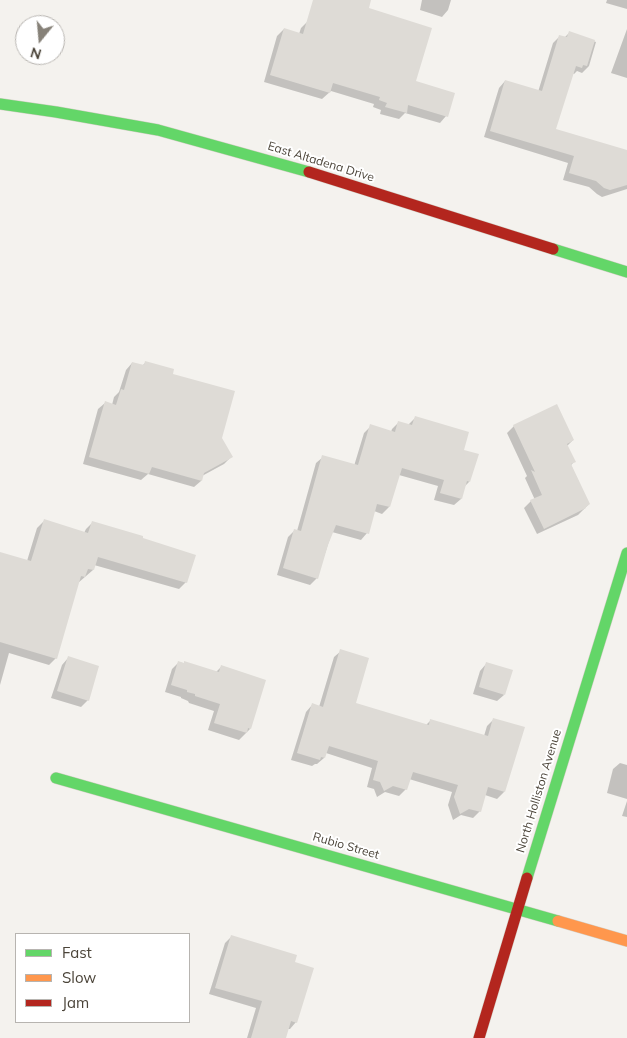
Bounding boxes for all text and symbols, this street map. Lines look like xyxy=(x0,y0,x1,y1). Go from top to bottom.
north arrow xyxy=(15,15,65,65)
text: N xyxy=(28,43,44,64)
street label: East Altadena Drive xyxy=(266,139,376,185)
street label: North Holliston Avenue xyxy=(513,728,565,854)
street label: Rubio Street xyxy=(311,830,381,862)
legend xyxy=(15,933,190,1023)
text: Fast xyxy=(62,943,92,962)
text: Slow xyxy=(62,968,96,987)
text: Jam xyxy=(62,993,89,1012)

